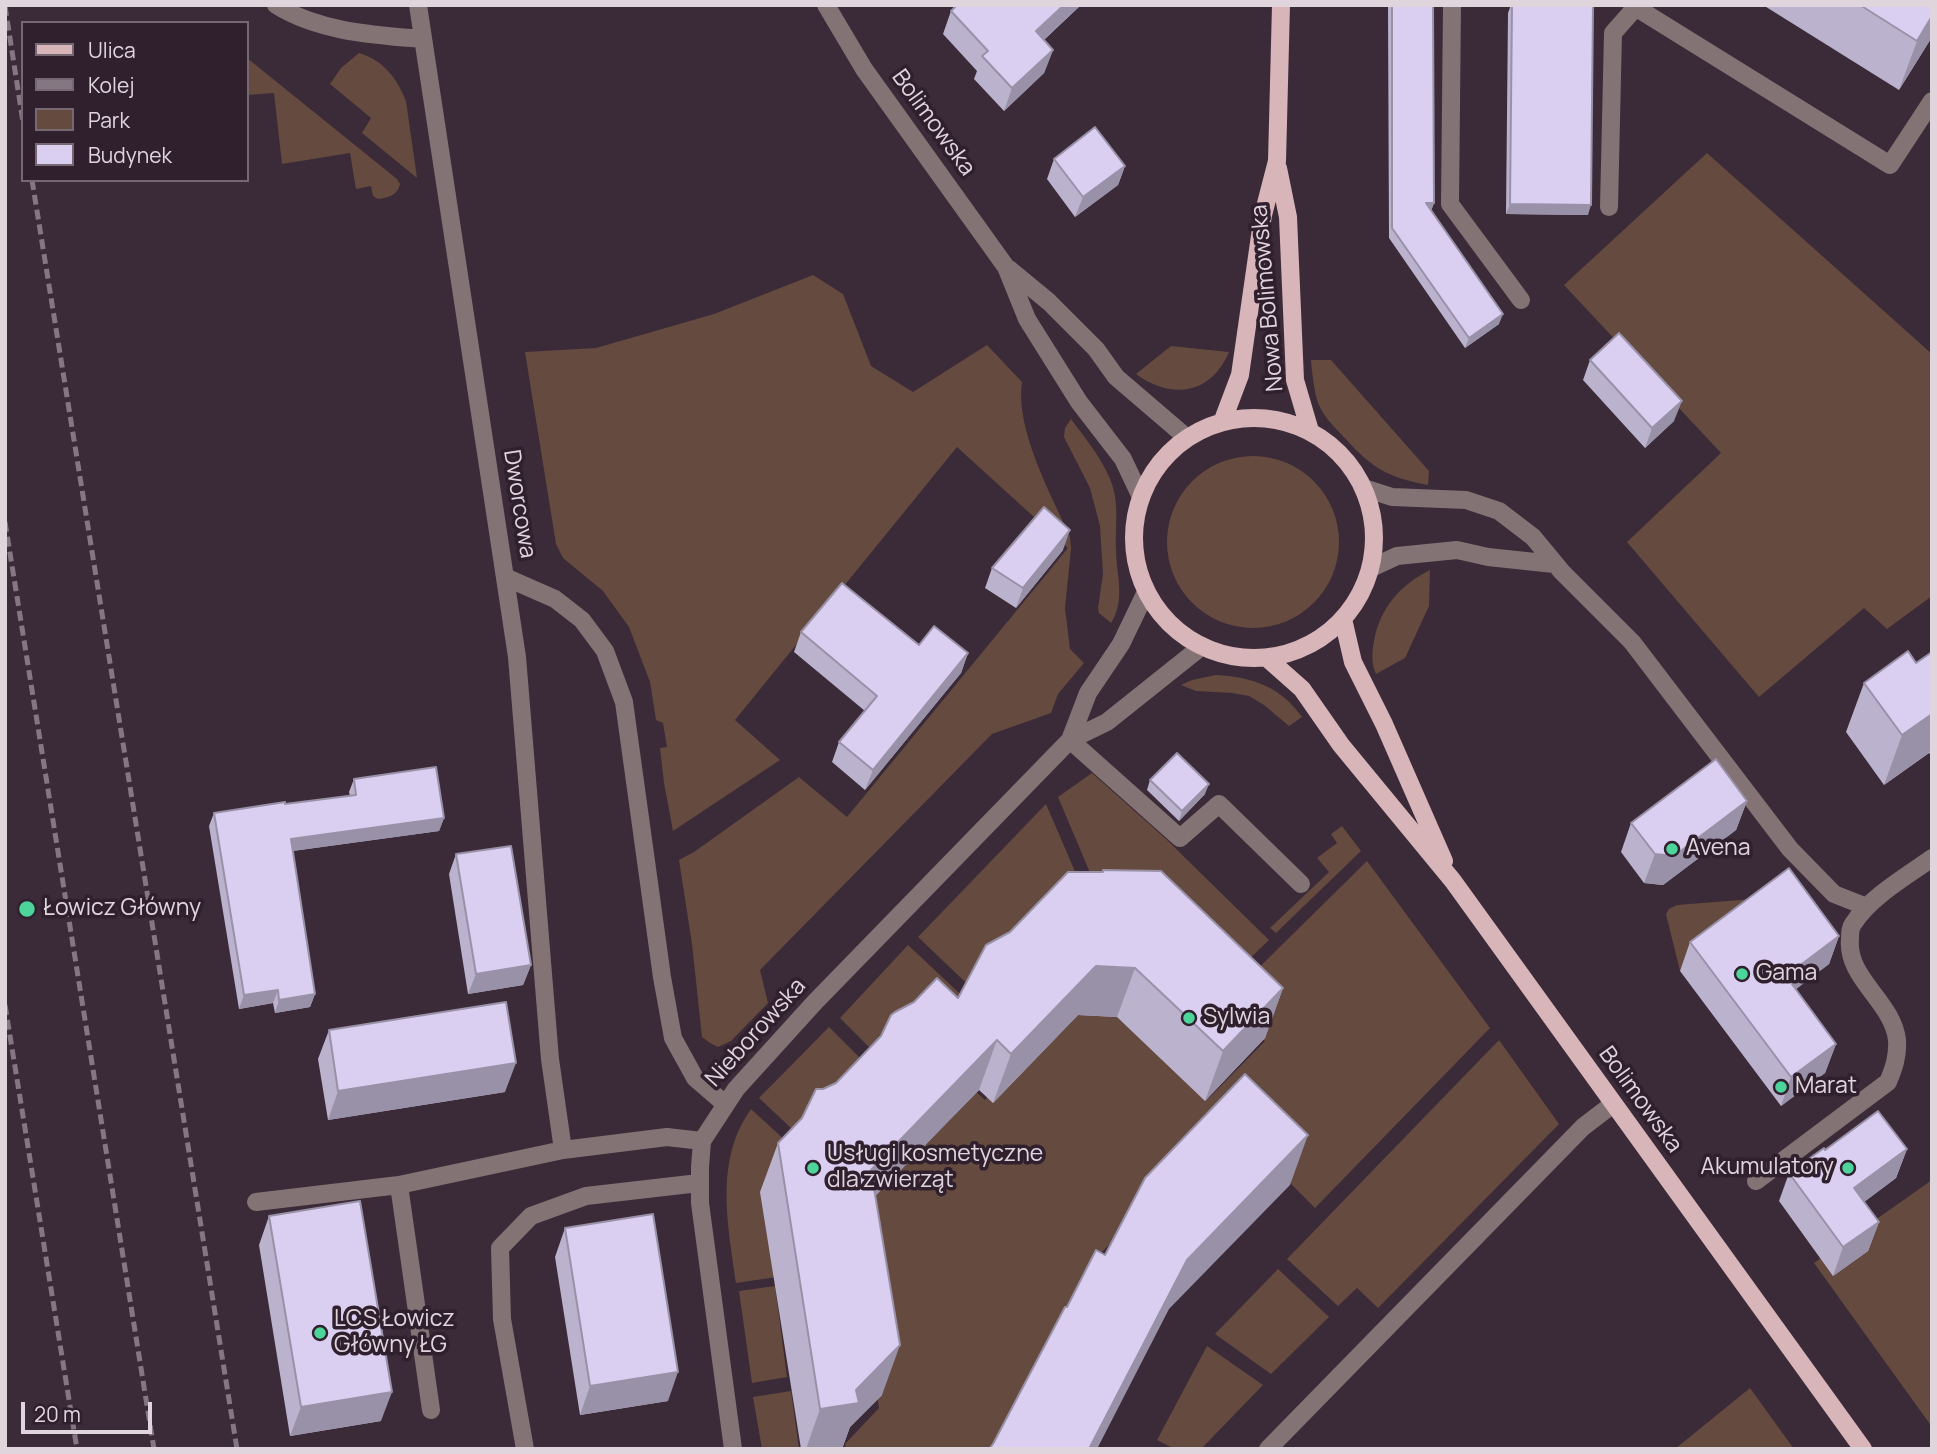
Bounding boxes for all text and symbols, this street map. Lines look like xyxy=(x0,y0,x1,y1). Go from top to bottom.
legend xyxy=(21,21,248,182)
text: Ulica xyxy=(88,36,136,64)
street label: Bolimowska xyxy=(885,65,981,181)
text: Kolej xyxy=(88,71,134,99)
text: Park xyxy=(88,106,130,134)
text: Budynek xyxy=(88,141,172,169)
street label: Nowa Bolimowska xyxy=(1246,203,1290,393)
street label: Dworcowa xyxy=(497,448,541,560)
place label: Avena xyxy=(1686,835,1750,863)
marker: Avena xyxy=(1664,841,1680,857)
place label: Łowicz Główny xyxy=(43,895,201,923)
marker: Łowicz Główny xyxy=(17,899,37,919)
place label: Gama xyxy=(1756,960,1817,988)
marker: Gama xyxy=(1734,966,1750,982)
street label: Nieborowska xyxy=(700,973,812,1093)
place label: Sylwia xyxy=(1203,1004,1270,1032)
marker: Sylwia xyxy=(1181,1010,1197,1026)
street label: Bolimowska xyxy=(1592,1042,1688,1158)
place label: Marat xyxy=(1795,1073,1857,1101)
marker: Marat xyxy=(1773,1079,1789,1095)
place label: Usługi kosmetyczne dla zwierząt xyxy=(827,1141,1043,1195)
place label: Akumulatory xyxy=(1700,1154,1834,1182)
marker: Usługi kosmetyczne dla zwierząt xyxy=(805,1160,821,1176)
marker: Akumulatory xyxy=(1840,1160,1856,1176)
place label: LCS Łowicz Główny ŁG xyxy=(334,1306,455,1360)
marker: LCS Łowicz Główny ŁG xyxy=(312,1325,328,1341)
scale bar xyxy=(24,1388,156,1432)
text: 20 m xyxy=(34,1400,81,1428)

